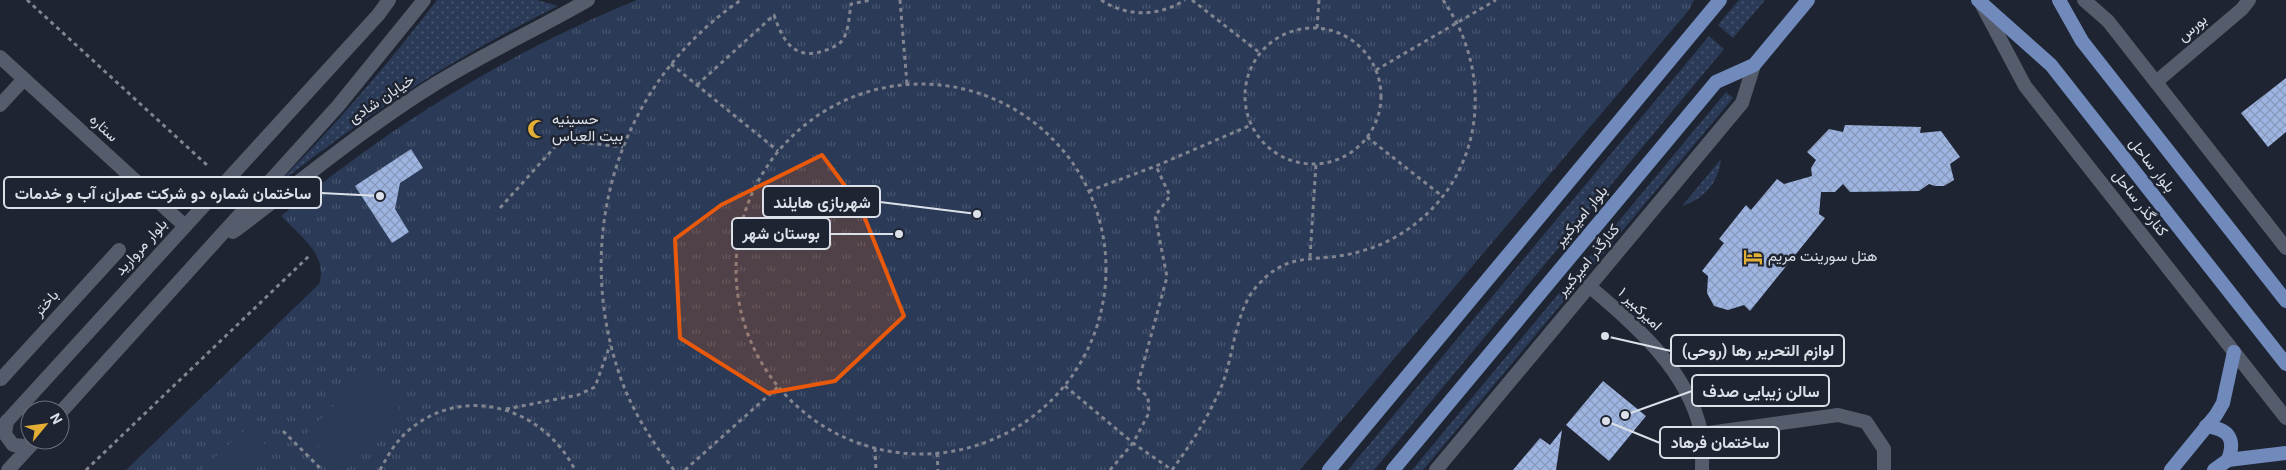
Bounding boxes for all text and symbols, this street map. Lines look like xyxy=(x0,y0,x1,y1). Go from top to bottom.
street label: بورس xyxy=(2173,10,2213,48)
street label: خیابان شادی xyxy=(344,69,420,131)
place label: حسینیه بیت العباس xyxy=(552,109,623,149)
street label: ستاره xyxy=(83,110,123,149)
mosque icon: حسینیه بیت العباس xyxy=(526,118,548,140)
street label: بلوار ساحل xyxy=(2122,134,2180,198)
street label: کنارگذر ساحل xyxy=(2106,166,2173,242)
callout: ساختمان شماره دو شرکت عمران، آب و خدمات xyxy=(4,177,321,208)
street label: بلوار امیرکبیر xyxy=(1549,181,1615,253)
text: ساختمان شماره دو شرکت عمران، آب و خدمات xyxy=(15,183,311,208)
callout: شهربازی هایلند xyxy=(763,186,880,217)
text: شهربازی هایلند xyxy=(773,192,871,217)
street label: بلوار مروارید xyxy=(110,214,174,282)
callout: بوستان شهر xyxy=(732,218,830,249)
street label: کنارگذر امیرکبیر xyxy=(1551,219,1627,303)
text: بوستان شهر xyxy=(741,223,820,248)
hotel icon: هتل سورینت مريم xyxy=(1742,246,1764,268)
place label: هتل سورینت مريم xyxy=(1768,246,1878,269)
street label: امیرکبیر ۱ xyxy=(1612,283,1666,337)
street label: باختر xyxy=(28,285,65,323)
callout: لوازم التحریر رها (روحی) xyxy=(1671,335,1844,366)
text: لوازم التحریر رها (روحی) xyxy=(1682,340,1834,365)
callout: سالن زیبایی صدف xyxy=(1692,375,1829,406)
text: سالن زیبایی صدف xyxy=(1703,381,1820,406)
north arrow xyxy=(20,400,70,450)
text: N xyxy=(43,410,67,429)
callout: ساختمان فرهاد xyxy=(1660,427,1779,458)
text: ساختمان فرهاد xyxy=(1671,432,1770,457)

